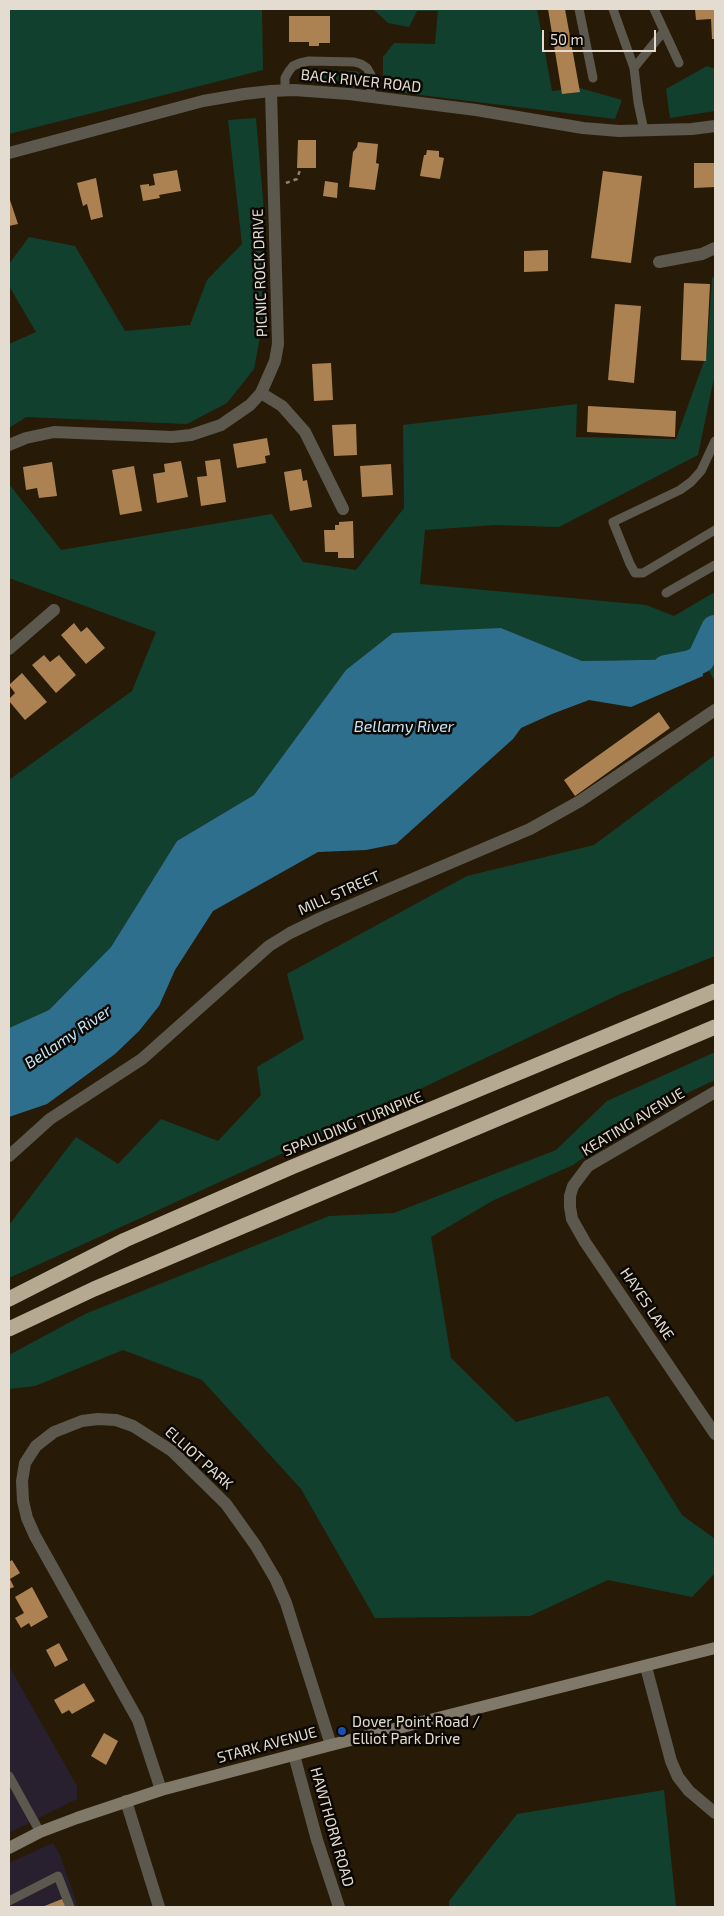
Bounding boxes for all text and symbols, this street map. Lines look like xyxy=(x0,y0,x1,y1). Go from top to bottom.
scale bar xyxy=(544,20,658,52)
text: 50 m xyxy=(550,30,584,48)
street label: BACK RIVER ROAD xyxy=(300,66,422,96)
street label: PICNIC ROCK DRIVE xyxy=(249,208,271,338)
water label: Bellamy River xyxy=(354,717,454,737)
street label: MILL STREET xyxy=(295,867,383,919)
water label: Bellamy River xyxy=(21,1001,115,1073)
street label: KEATING AVENUE xyxy=(578,1084,688,1160)
street label: SPAULDING TURNPIKE xyxy=(280,1088,426,1160)
street label: HAYES LANE xyxy=(616,1264,678,1344)
street label: ELLIOT PARK xyxy=(161,1423,237,1493)
place label: Dover Point Road / Elliot Park Drive xyxy=(352,1713,480,1748)
street label: STARK AVENUE xyxy=(215,1723,319,1767)
marker: Dover Point Road / Elliot Park Drive xyxy=(336,1725,348,1737)
street label: HAWTHORN ROAD xyxy=(306,1765,358,1889)

